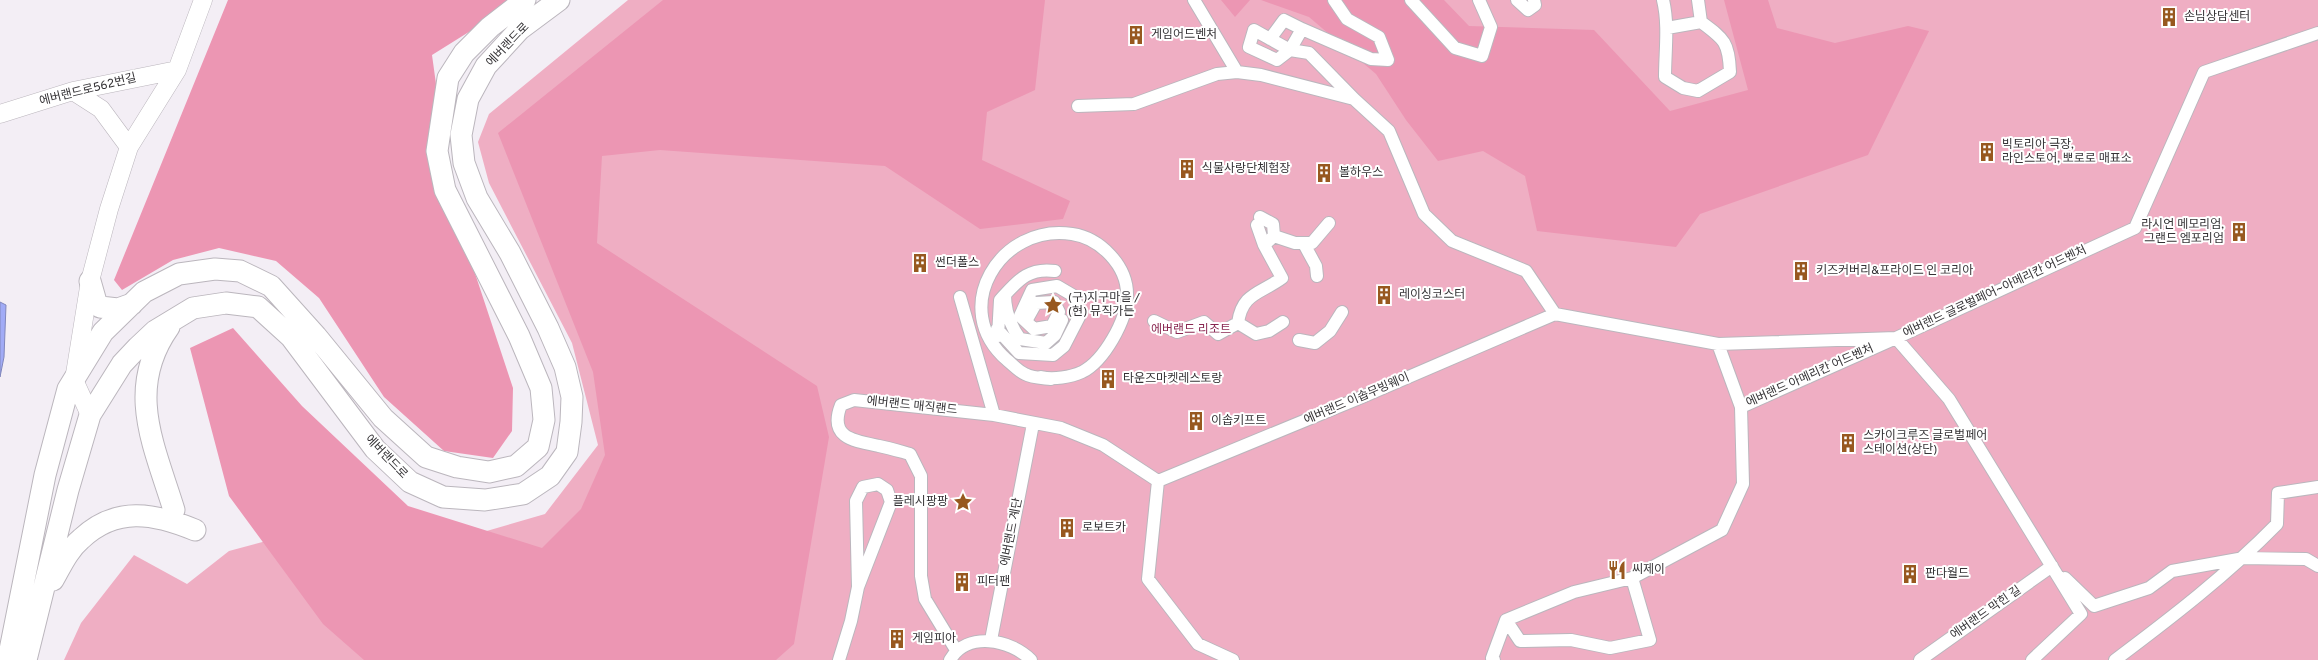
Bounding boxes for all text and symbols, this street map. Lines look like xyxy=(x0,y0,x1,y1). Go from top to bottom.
building icon: 손님상담센터 xyxy=(2158,6,2180,28)
place label: 손님상담센터 xyxy=(2184,9,2250,25)
street label: 에버랜드로 xyxy=(483,20,533,70)
building icon: 게임어드벤처 xyxy=(1125,24,1147,46)
place label: 게임어드벤처 xyxy=(1151,27,1217,43)
street label: 에버랜드로562번길 xyxy=(38,70,138,110)
place label: 빅토리아 극장, 라인스토어, 뽀로로 매표소 xyxy=(2002,137,2132,167)
building icon: 빅토리아 극장, 라인스토어, 뽀로로 매표소 xyxy=(1976,141,1998,163)
building icon: 식물사랑단체험장 xyxy=(1176,158,1198,180)
place label: 식물사랑단체험장 xyxy=(1202,161,1290,177)
building icon: 볼하우스 xyxy=(1313,162,1335,184)
place label: 볼하우스 xyxy=(1339,165,1383,181)
place label: 라시언 메모리엄, 그랜드 엠포리엄 xyxy=(2141,217,2224,247)
building icon: 라시언 메모리엄, 그랜드 엠포리엄 xyxy=(2228,221,2250,243)
street label: 에버랜드 글로벌페어~아메리칸 어드벤처 xyxy=(1901,242,2089,342)
building icon: 썬더폴스 xyxy=(909,252,931,274)
place label: 썬더폴스 xyxy=(935,255,979,271)
building icon: 키즈커버리&프라이드 인 코리아 xyxy=(1790,260,1812,282)
place label: 키즈커버리&프라이드 인 코리아 xyxy=(1816,263,1973,279)
building icon: 레이싱코스터 xyxy=(1373,284,1395,306)
place label: 레이싱코스터 xyxy=(1399,287,1465,303)
place label: (구)지구마을 / (현) 뮤직가든 xyxy=(1068,290,1140,320)
place icon: (구)지구마을 / (현) 뮤직가든 xyxy=(1042,294,1064,316)
park label: 에버랜드 리조트 xyxy=(1151,322,1231,338)
street label: 에버랜드 아메리칸 어드벤처 xyxy=(1744,341,1876,411)
building icon: 타운즈마켓레스토랑 xyxy=(1097,368,1119,390)
street label: 에버랜드 이솝무빙웨이 xyxy=(1302,370,1412,428)
place label: 타운즈마켓레스토랑 xyxy=(1123,371,1222,387)
street label: 에버랜드 매직랜드 xyxy=(866,393,958,419)
building icon: 이솝키프트 xyxy=(1185,410,1207,432)
place label: 이솝키프트 xyxy=(1211,413,1266,429)
place label: 스카이크루즈 글로벌페어 스테이션(상단) xyxy=(1863,428,1987,458)
street label: 에버랜드로 xyxy=(361,432,411,482)
building icon: 스카이크루즈 글로벌페어 스테이션(상단) xyxy=(1837,432,1859,454)
place icon: 플레시팡팡 xyxy=(952,491,974,513)
place label: 플레시팡팡 xyxy=(893,494,948,510)
street label: 에버랜드 계단 xyxy=(998,497,1026,567)
building icon: 로보트카 xyxy=(1056,517,1078,539)
place label: 로보트카 xyxy=(1082,520,1126,536)
restaurant icon: 씨제이 xyxy=(1606,559,1628,581)
place label: 씨제이 xyxy=(1632,562,1665,578)
building icon: 판다월드 xyxy=(1899,563,1921,585)
place label: 판다월드 xyxy=(1925,566,1969,582)
building icon: 피터팬 xyxy=(951,571,973,593)
place label: 피터팬 xyxy=(977,574,1010,590)
street label: 에버랜드 막힌 길 xyxy=(1947,583,2025,643)
building icon: 게임피아 xyxy=(886,628,908,650)
place label: 게임피아 xyxy=(912,631,956,647)

